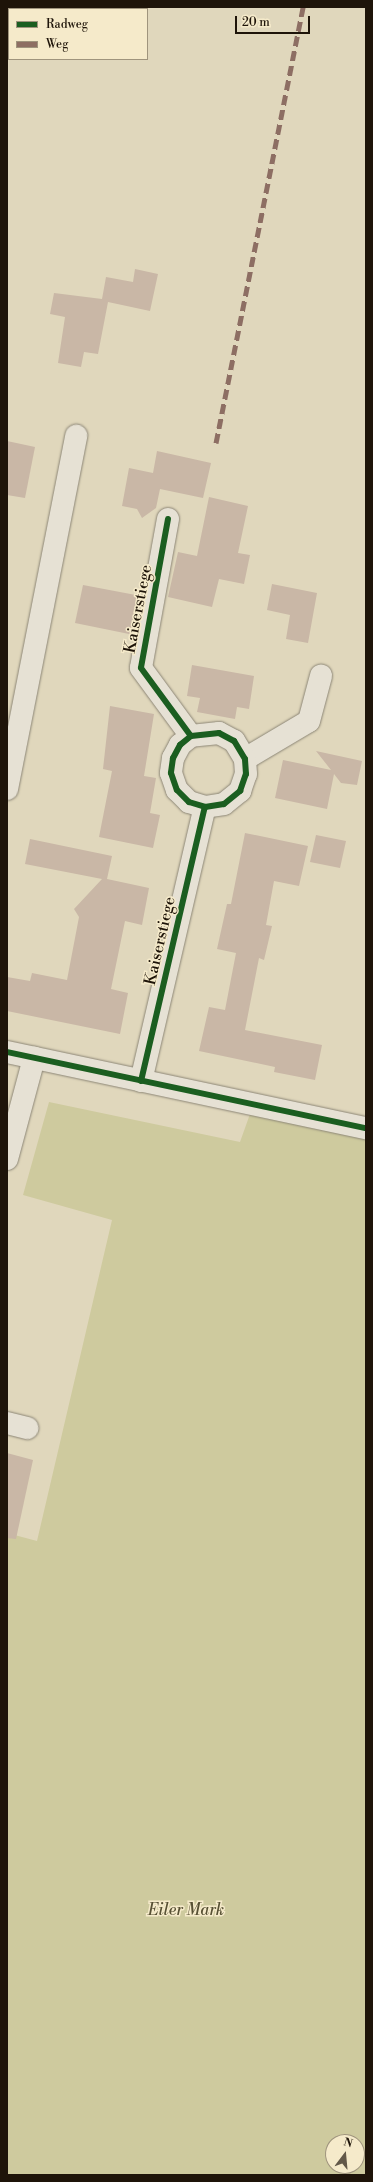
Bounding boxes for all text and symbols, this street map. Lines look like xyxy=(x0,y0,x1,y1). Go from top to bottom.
legend xyxy=(8,8,148,60)
scale bar xyxy=(237,8,312,34)
text: 20 m xyxy=(242,15,270,30)
text: Radweg xyxy=(46,17,88,32)
text: Weg xyxy=(46,37,68,52)
street label: Kaiserstiege xyxy=(120,563,156,655)
street label: Kaiserstiege xyxy=(141,895,179,987)
park label: Eiler Mark xyxy=(148,1900,224,1920)
north arrow xyxy=(325,2134,365,2174)
text: N xyxy=(342,2135,354,2151)

